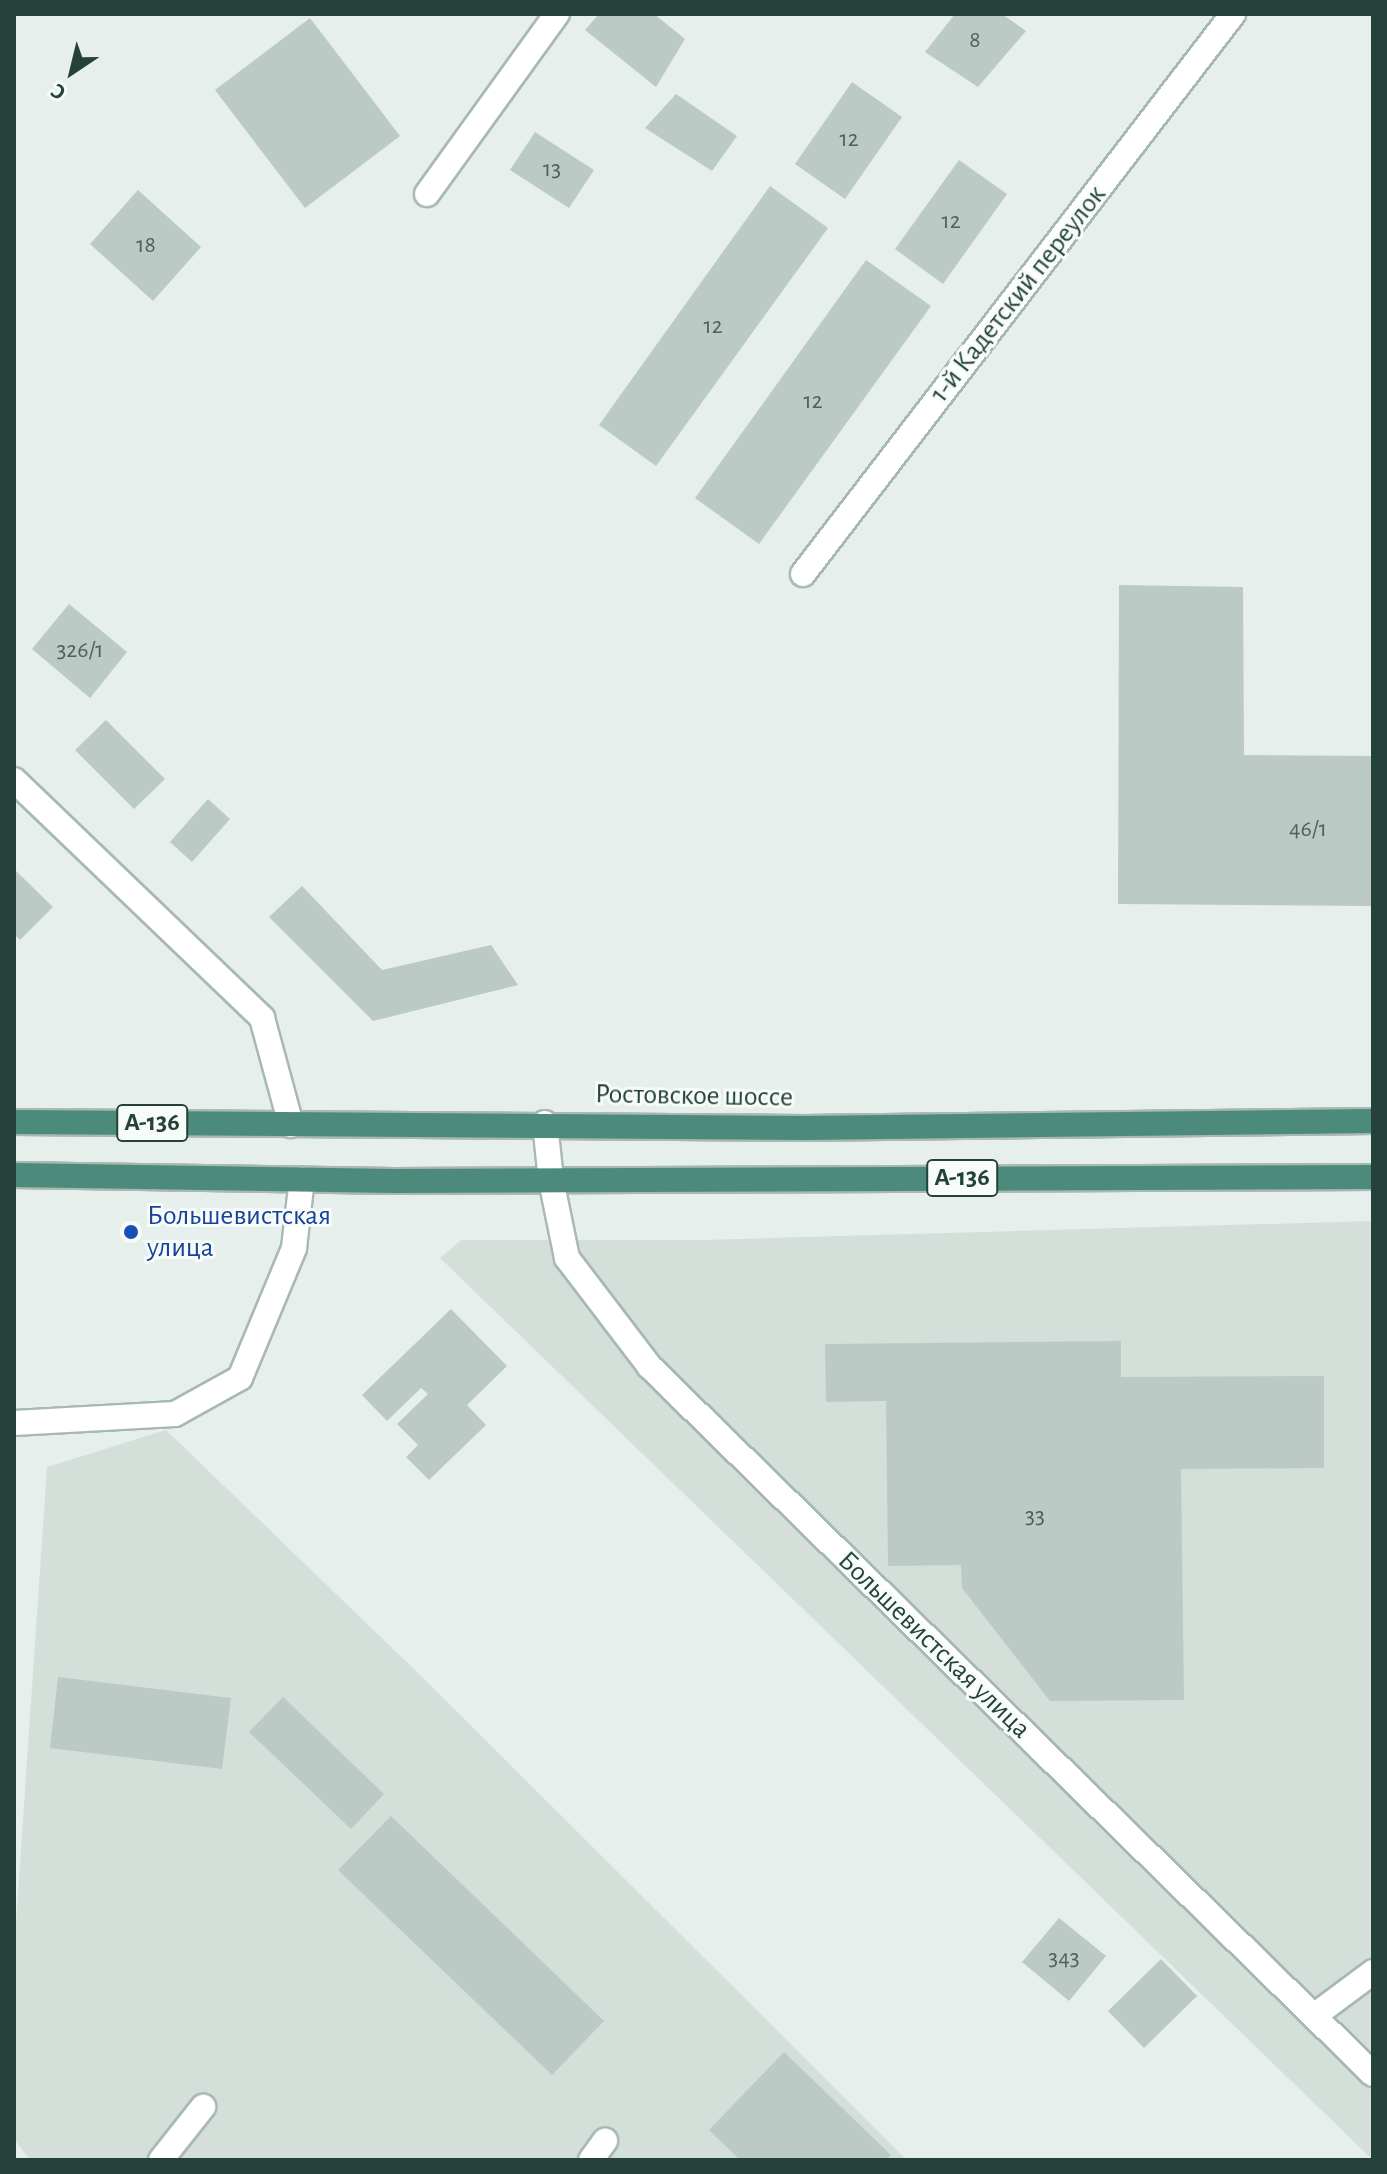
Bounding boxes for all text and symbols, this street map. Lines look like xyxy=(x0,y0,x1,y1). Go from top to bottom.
house number: 8 xyxy=(969,27,981,55)
north arrow xyxy=(32,32,112,112)
text: С xyxy=(47,79,70,104)
house number: 12 xyxy=(839,126,859,154)
house number: 13 xyxy=(543,156,561,184)
street label: 1-й Кадетский переулок xyxy=(923,179,1113,409)
house number: 12 xyxy=(941,208,961,236)
house number: 18 xyxy=(136,232,156,260)
house number: 12 xyxy=(703,313,723,341)
house number: 12 xyxy=(803,388,823,416)
house number: 326/1 xyxy=(56,637,104,665)
house number: 46/1 xyxy=(1289,816,1327,844)
street label: Ростовское шоссе xyxy=(595,1077,793,1115)
road number: А-136 xyxy=(116,1101,188,1145)
road number: А-136 xyxy=(926,1156,998,1200)
place label: Большевистская улица xyxy=(147,1199,331,1265)
marker: Большевистская улица xyxy=(122,1223,140,1241)
house number: 33 xyxy=(1025,1503,1045,1531)
street label: Большевистская улица xyxy=(831,1544,1037,1746)
house number: 343 xyxy=(1048,1945,1080,1973)

